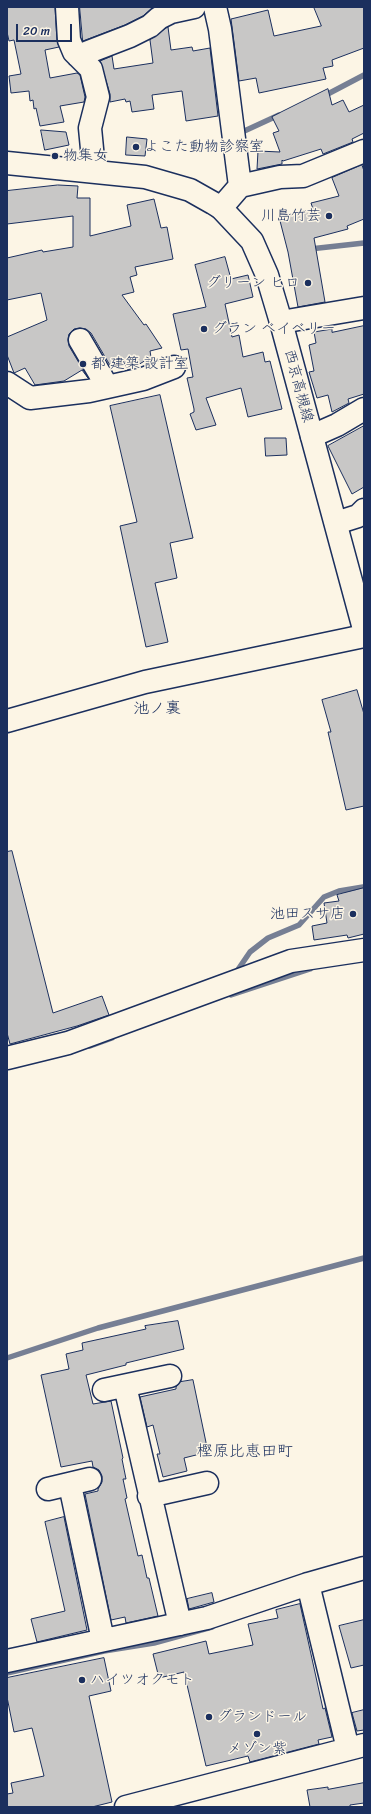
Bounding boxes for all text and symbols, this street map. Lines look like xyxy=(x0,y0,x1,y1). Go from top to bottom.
scale bar xyxy=(18,16,74,42)
text: 20 m xyxy=(23,20,50,42)
place label: よこた動物診察室 xyxy=(144,138,264,156)
marker: よこた動物診察室 xyxy=(131,142,141,152)
place label: 物集女 xyxy=(63,147,108,165)
marker: 物集女 xyxy=(50,151,60,161)
place label: 川島竹芸 xyxy=(261,207,321,225)
marker: 川島竹芸 xyxy=(324,211,334,221)
place label: グリーン ヒロ xyxy=(206,274,300,292)
marker: グリーン ヒロ xyxy=(303,278,313,288)
place label: グラン ベイベリー xyxy=(212,320,336,338)
marker: グラン ベイベリー xyxy=(199,324,209,334)
street label: 西京高槻線 xyxy=(280,347,316,425)
place label: 都 建築 設計室 xyxy=(91,355,189,373)
marker: 都 建築 設計室 xyxy=(78,359,88,369)
district label: 池ノ裏 xyxy=(133,699,181,719)
place label: 池田スサ店 xyxy=(270,905,345,923)
marker: 池田スサ店 xyxy=(348,909,358,919)
district label: 樫原比恵田町 xyxy=(197,1442,293,1462)
place label: ハイツオクモト xyxy=(90,1671,195,1689)
marker: ハイツオクモト xyxy=(77,1675,87,1685)
place label: グランドール xyxy=(217,1708,307,1726)
marker: グランドール xyxy=(204,1712,214,1722)
marker: メゾン紫 xyxy=(252,1729,262,1739)
place label: メゾン紫 xyxy=(227,1740,287,1758)

